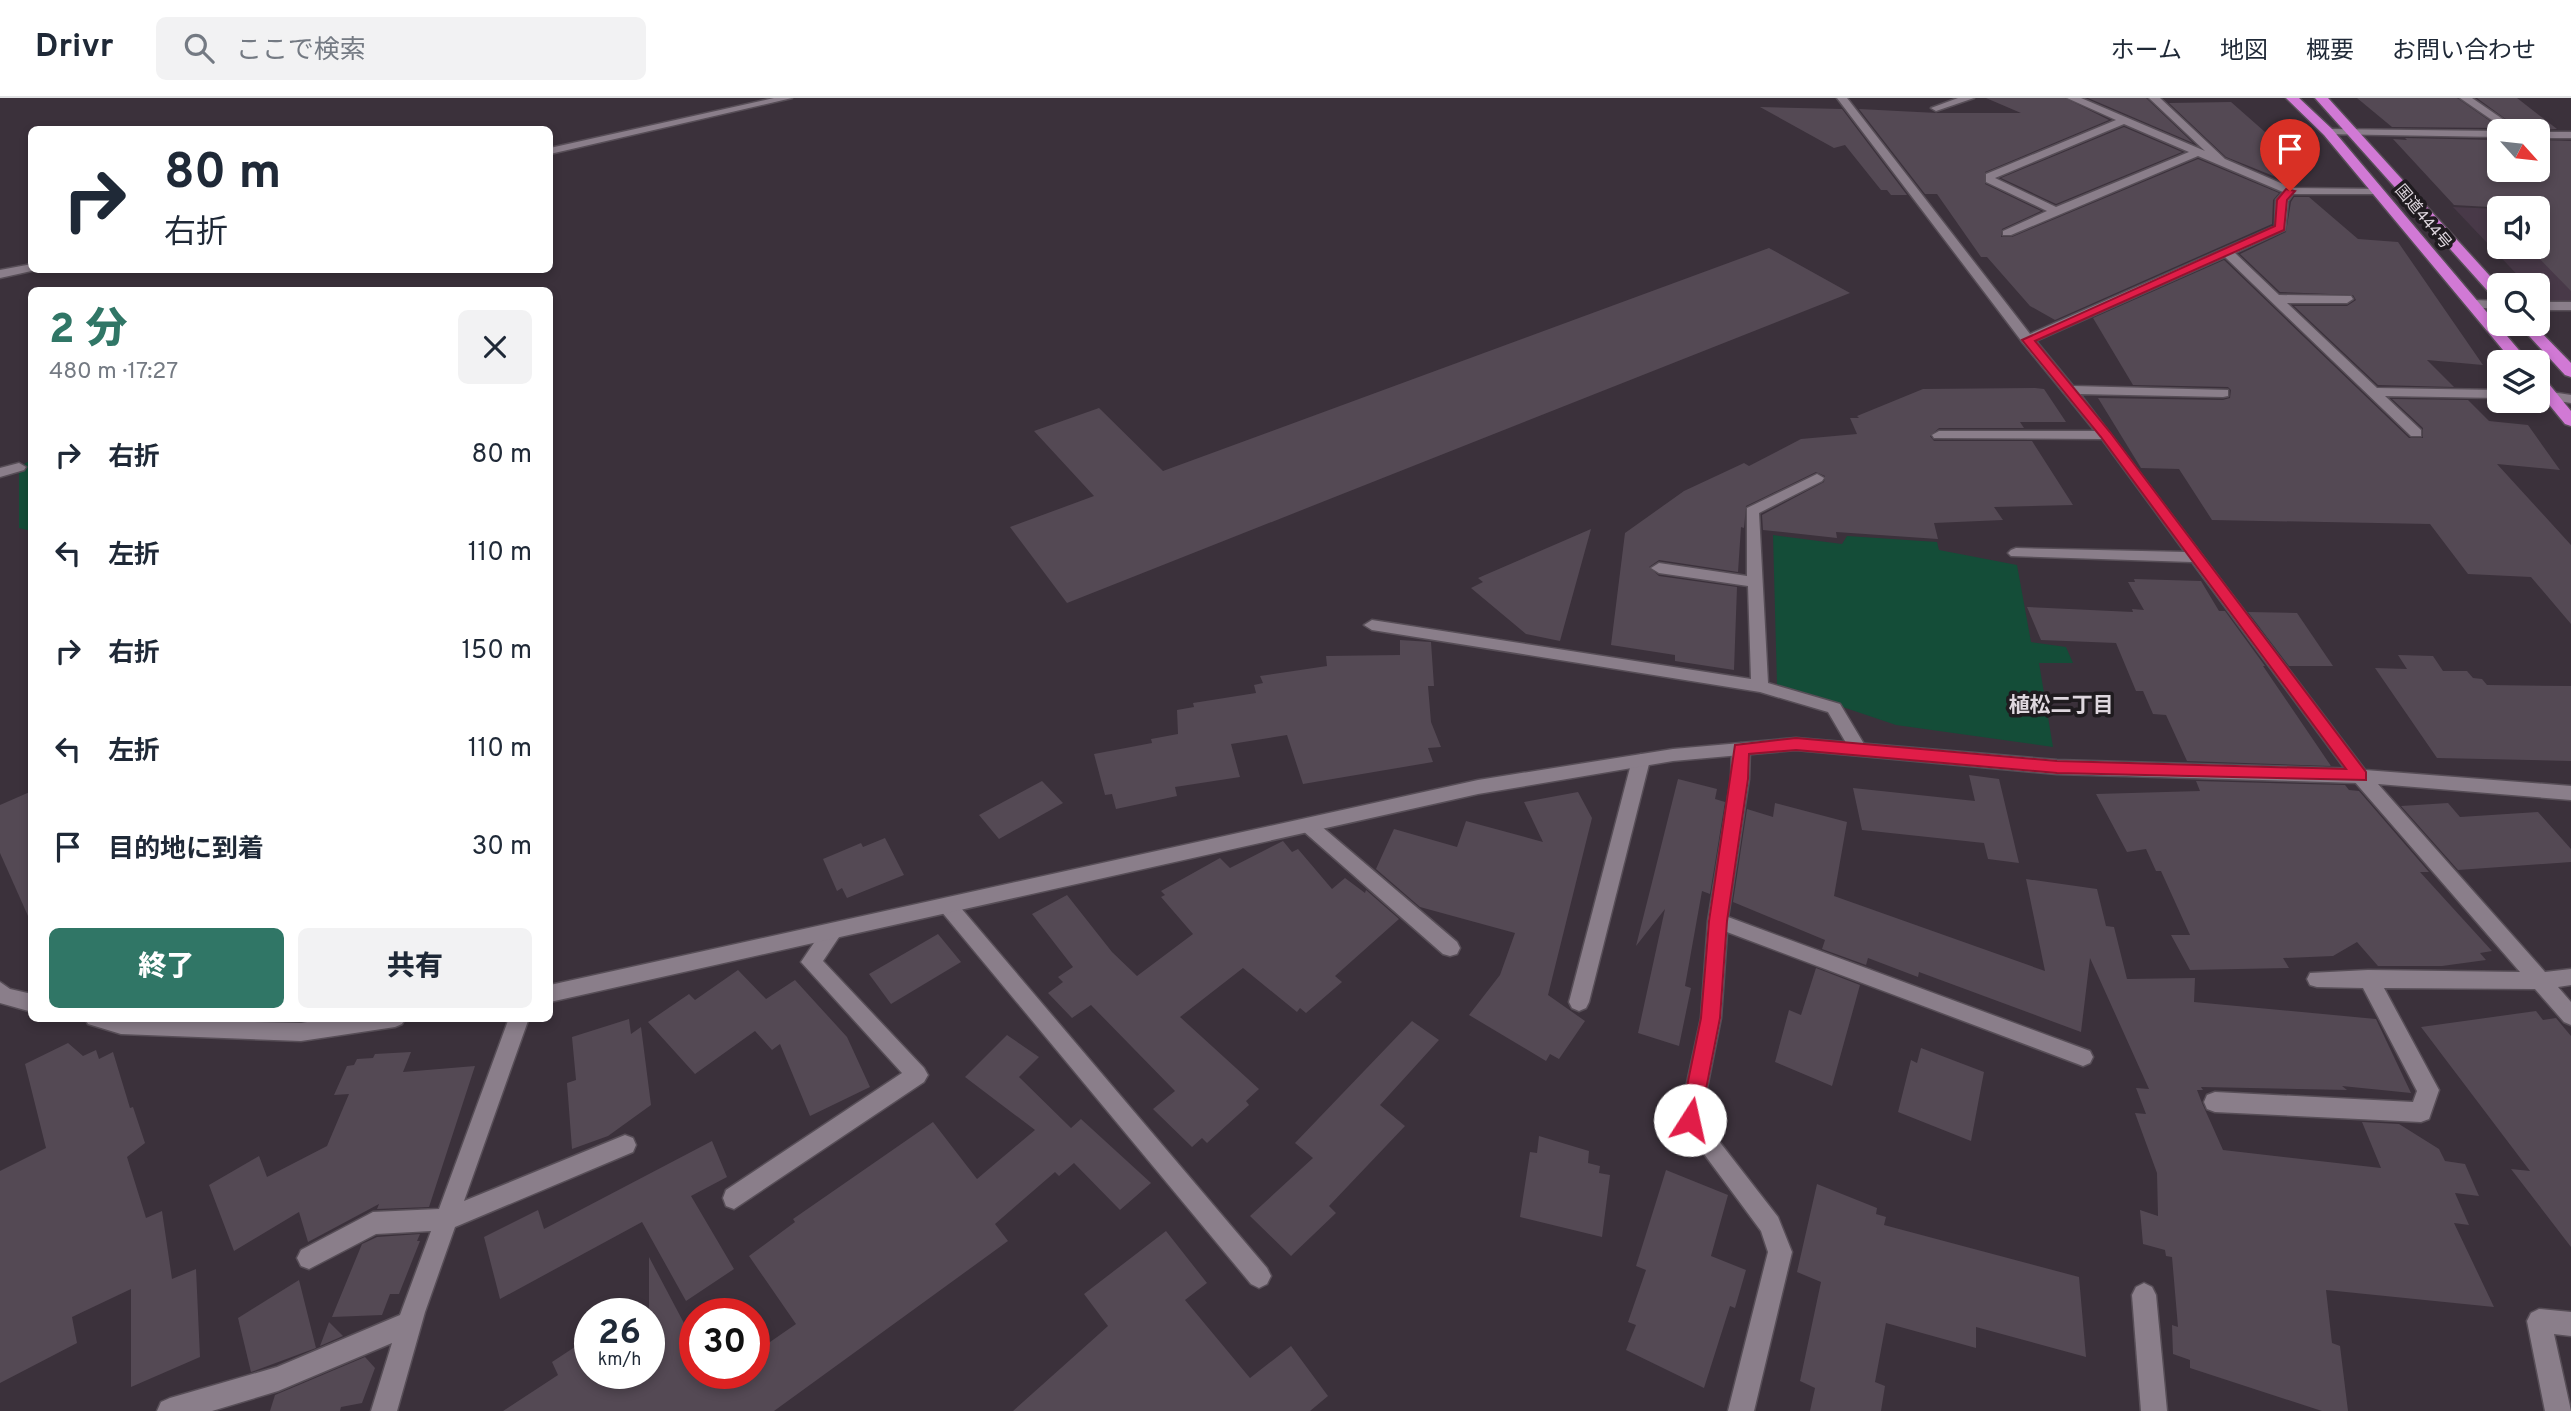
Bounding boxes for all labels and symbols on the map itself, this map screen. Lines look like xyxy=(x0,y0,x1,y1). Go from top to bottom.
pin xyxy=(2260,119,2320,191)
north arrow xyxy=(2487,119,2550,182)
street label: 国道444号 xyxy=(2390,181,2455,254)
district label: 植松二丁目 xyxy=(2009,693,2114,720)
position arrow xyxy=(1653,1083,1727,1157)
speed limit sign: 30 xyxy=(679,1298,770,1389)

